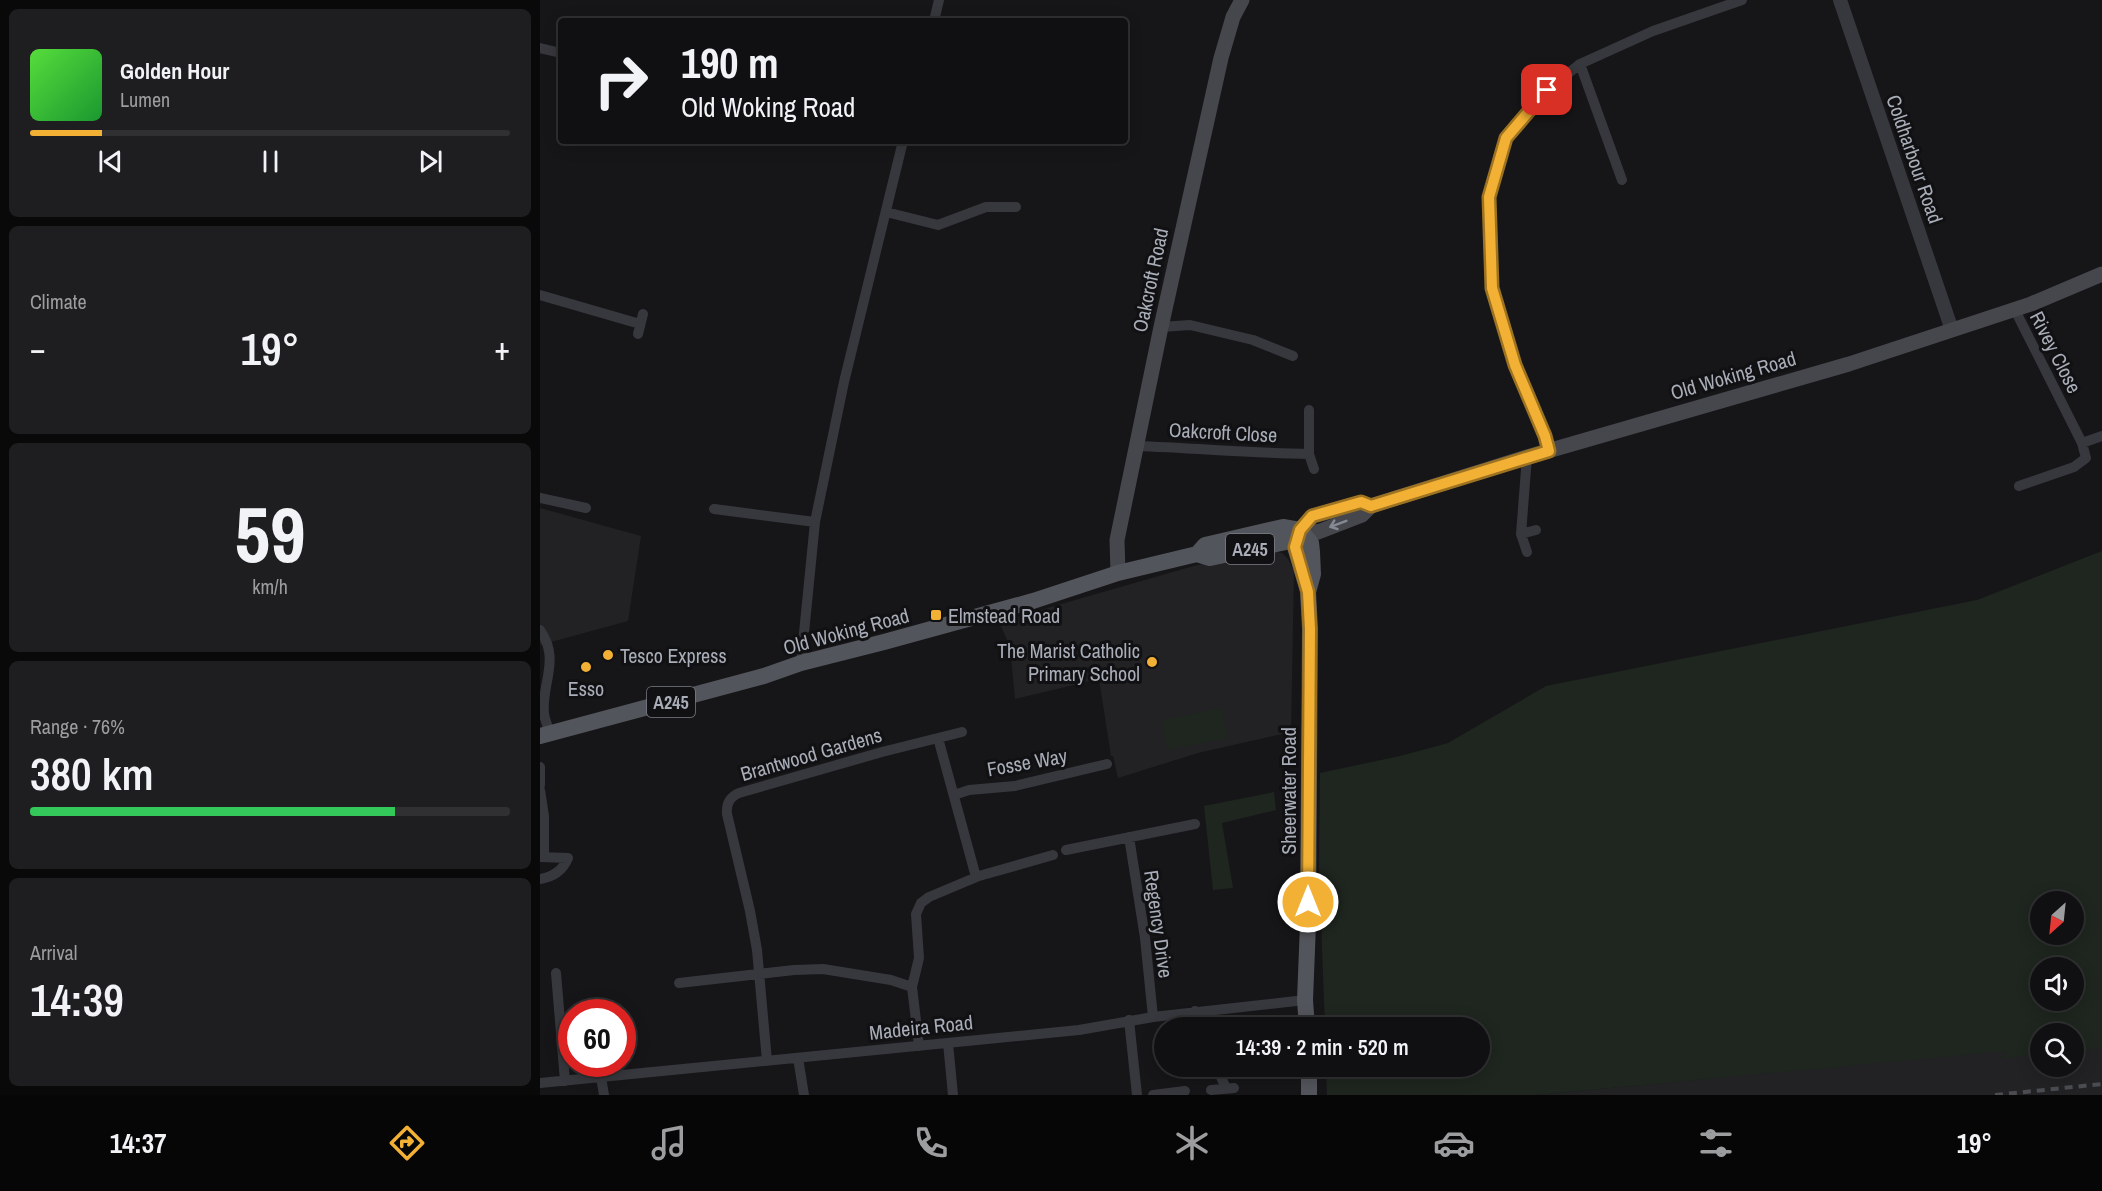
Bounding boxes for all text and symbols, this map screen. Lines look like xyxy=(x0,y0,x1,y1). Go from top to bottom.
text: 190 m xyxy=(681,35,779,91)
icon: right xyxy=(582,42,660,120)
text: Golden Hour xyxy=(120,56,229,86)
pin xyxy=(1521,64,1572,115)
icon: arrive xyxy=(1530,73,1563,106)
text: Lumen xyxy=(120,86,170,113)
text: Old Woking Road xyxy=(681,89,855,125)
street label: Coldharbour Road xyxy=(1880,91,1950,227)
icon: previous xyxy=(94,145,127,178)
icon: pause xyxy=(254,145,287,178)
icon: next xyxy=(414,145,447,178)
street label: Oakcroft Road xyxy=(1126,225,1174,335)
text: Climate xyxy=(30,288,87,315)
street label: Rivey Close xyxy=(2024,306,2088,398)
text: 19° xyxy=(240,318,300,379)
text: − xyxy=(30,326,46,370)
text: + xyxy=(494,326,510,370)
street label: Old Woking Road xyxy=(1667,344,1799,406)
street label: Oakcroft Close xyxy=(1168,416,1278,448)
text: 59 xyxy=(234,481,306,586)
one-way arrow xyxy=(1329,520,1347,531)
road number: A245 xyxy=(1226,534,1274,564)
text: km/h xyxy=(252,573,288,600)
street label: Old Woking Road xyxy=(780,601,912,661)
place label: Elmstead Road xyxy=(948,602,1060,629)
marker: Elmstead Road xyxy=(929,608,943,622)
place label: The Marist Catholic Primary School xyxy=(997,637,1140,687)
place label: Tesco Express xyxy=(620,642,727,669)
marker: Tesco Express xyxy=(601,648,615,662)
marker: The Marist Catholic Primary School xyxy=(1145,655,1159,669)
marker: Esso xyxy=(579,660,593,674)
place label: Esso xyxy=(568,675,604,702)
road number: A245 xyxy=(647,687,695,717)
text: Range · 76% xyxy=(30,713,125,740)
street label: Brantwood Gardens xyxy=(737,721,885,787)
street label: Sheerwater Road xyxy=(1275,727,1302,855)
street label: Fosse Way xyxy=(985,742,1070,782)
text: 380 km xyxy=(30,743,154,804)
street label: Regency Drive xyxy=(1138,868,1180,980)
position arrow xyxy=(1276,870,1340,934)
north arrow xyxy=(2030,891,2084,945)
map controls xyxy=(2030,891,2084,1077)
text: Arrival xyxy=(30,939,77,966)
button: sound xyxy=(2030,957,2084,1011)
text: 14:39 xyxy=(30,969,124,1030)
speed limit sign: 60 xyxy=(558,999,636,1077)
street label: Madeira Road xyxy=(868,1008,974,1046)
button: search xyxy=(2030,1023,2084,1077)
text: 14:39 · 2 min · 520 m xyxy=(1235,1032,1409,1062)
icon: directions xyxy=(386,1122,428,1164)
icon: music xyxy=(648,1122,690,1164)
icon: phone xyxy=(910,1122,952,1164)
icon: climate xyxy=(1171,1122,1213,1164)
icon: car xyxy=(1433,1122,1475,1164)
icon: filters xyxy=(1695,1122,1737,1164)
text: 14:37 xyxy=(110,1125,166,1161)
text: 19° xyxy=(1957,1125,1992,1161)

